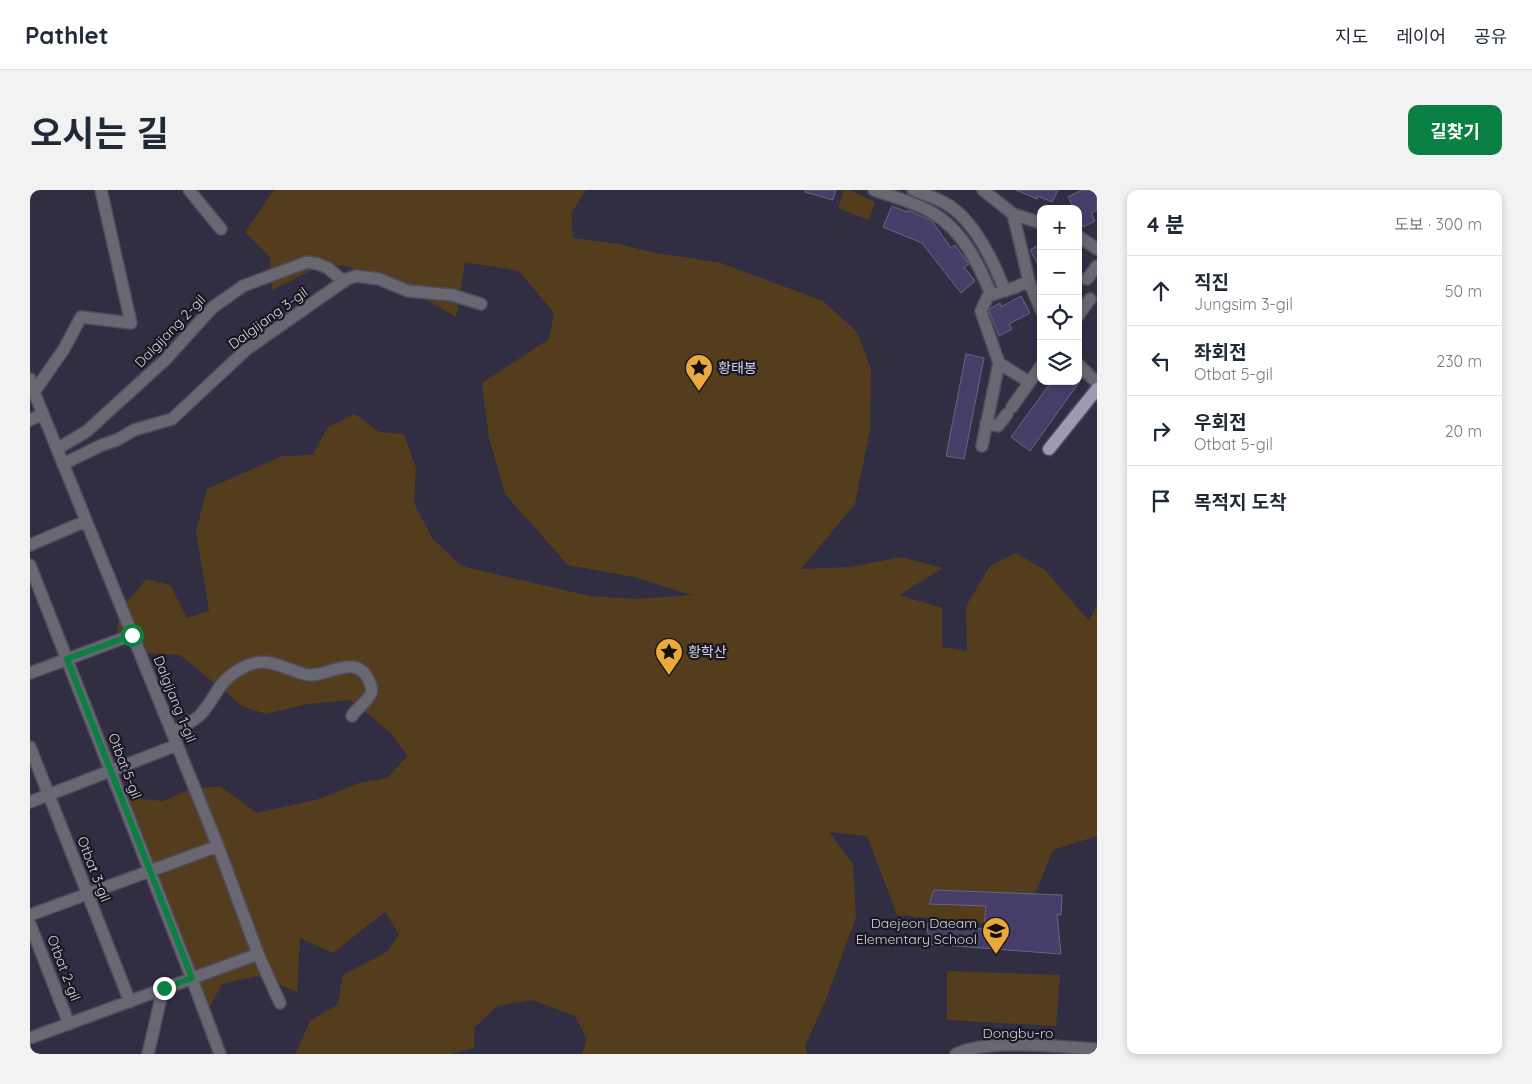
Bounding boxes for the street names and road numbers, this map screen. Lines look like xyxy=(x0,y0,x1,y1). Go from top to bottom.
street label: Dalgijang 3-gil xyxy=(225,283,311,353)
street label: Dalgijang 2-gil xyxy=(131,291,209,371)
street label: Dalgijang 1-gil xyxy=(149,653,201,745)
street label: Otbat 5-gil xyxy=(104,731,146,801)
street label: Otbat 3-gil xyxy=(73,834,115,904)
street label: Otbat 2-gil xyxy=(43,932,85,1004)
street label: Dongbu-ro xyxy=(983,1024,1053,1042)

